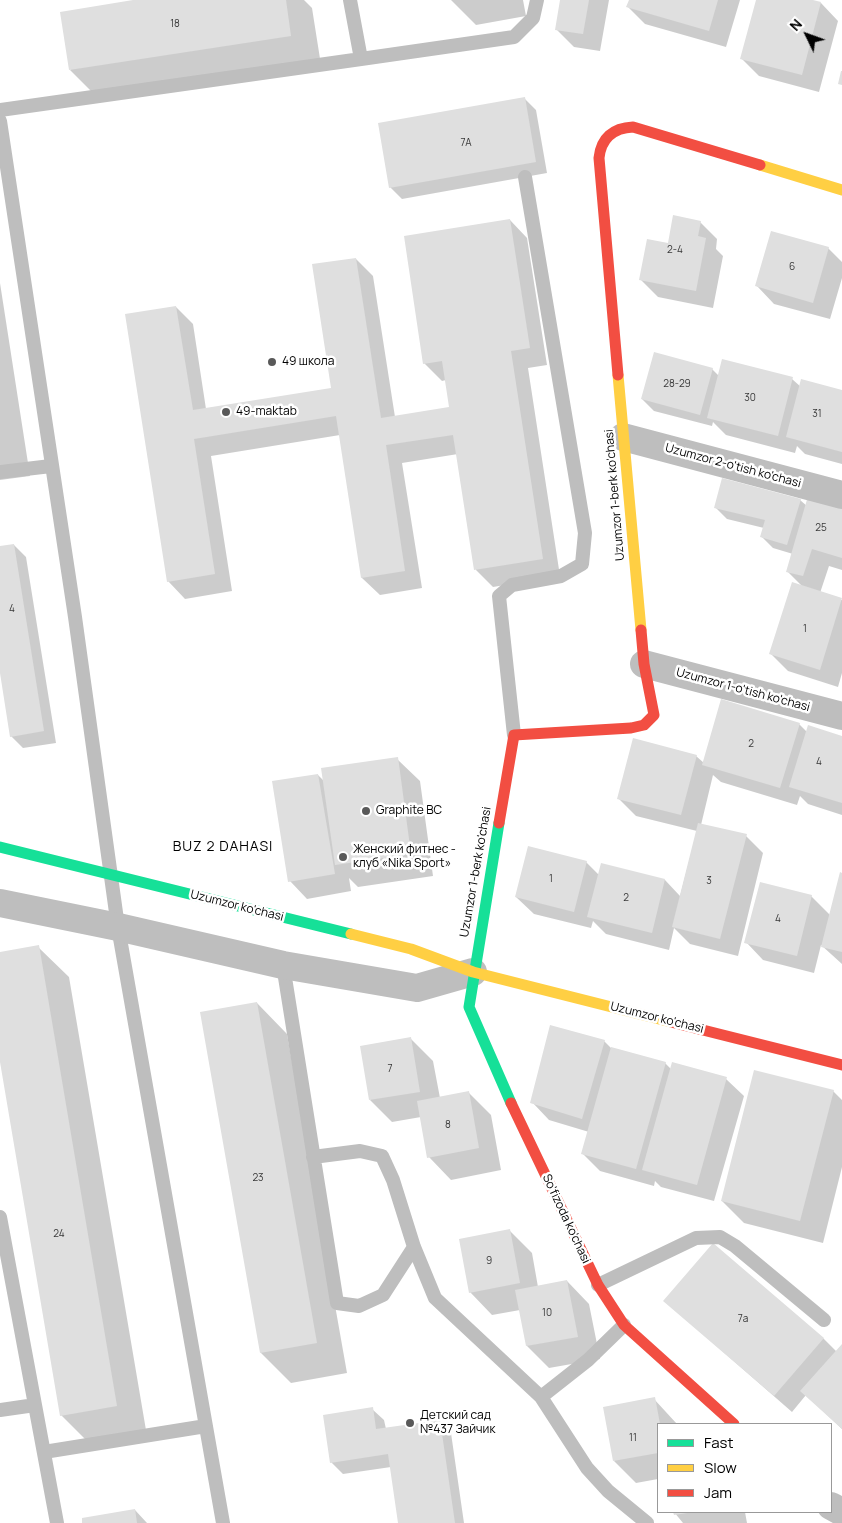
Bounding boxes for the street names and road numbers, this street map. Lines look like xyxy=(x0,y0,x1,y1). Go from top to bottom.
street label: Uzumzor 1-berk ko'chasi xyxy=(602,429,628,561)
street label: Uzumzor 2-o'tish ko'chasi xyxy=(663,441,803,491)
street label: Uzumzor 1-o'tish ko'chasi xyxy=(674,665,812,715)
street label: Uzumzor 1-berk ko'chasi xyxy=(457,806,495,938)
street label: Uzumzor ko'chasi xyxy=(189,887,285,925)
street label: Uzumzor ko'chasi xyxy=(609,999,705,1037)
street label: So'fizoda ko'chasi xyxy=(539,1172,593,1266)

